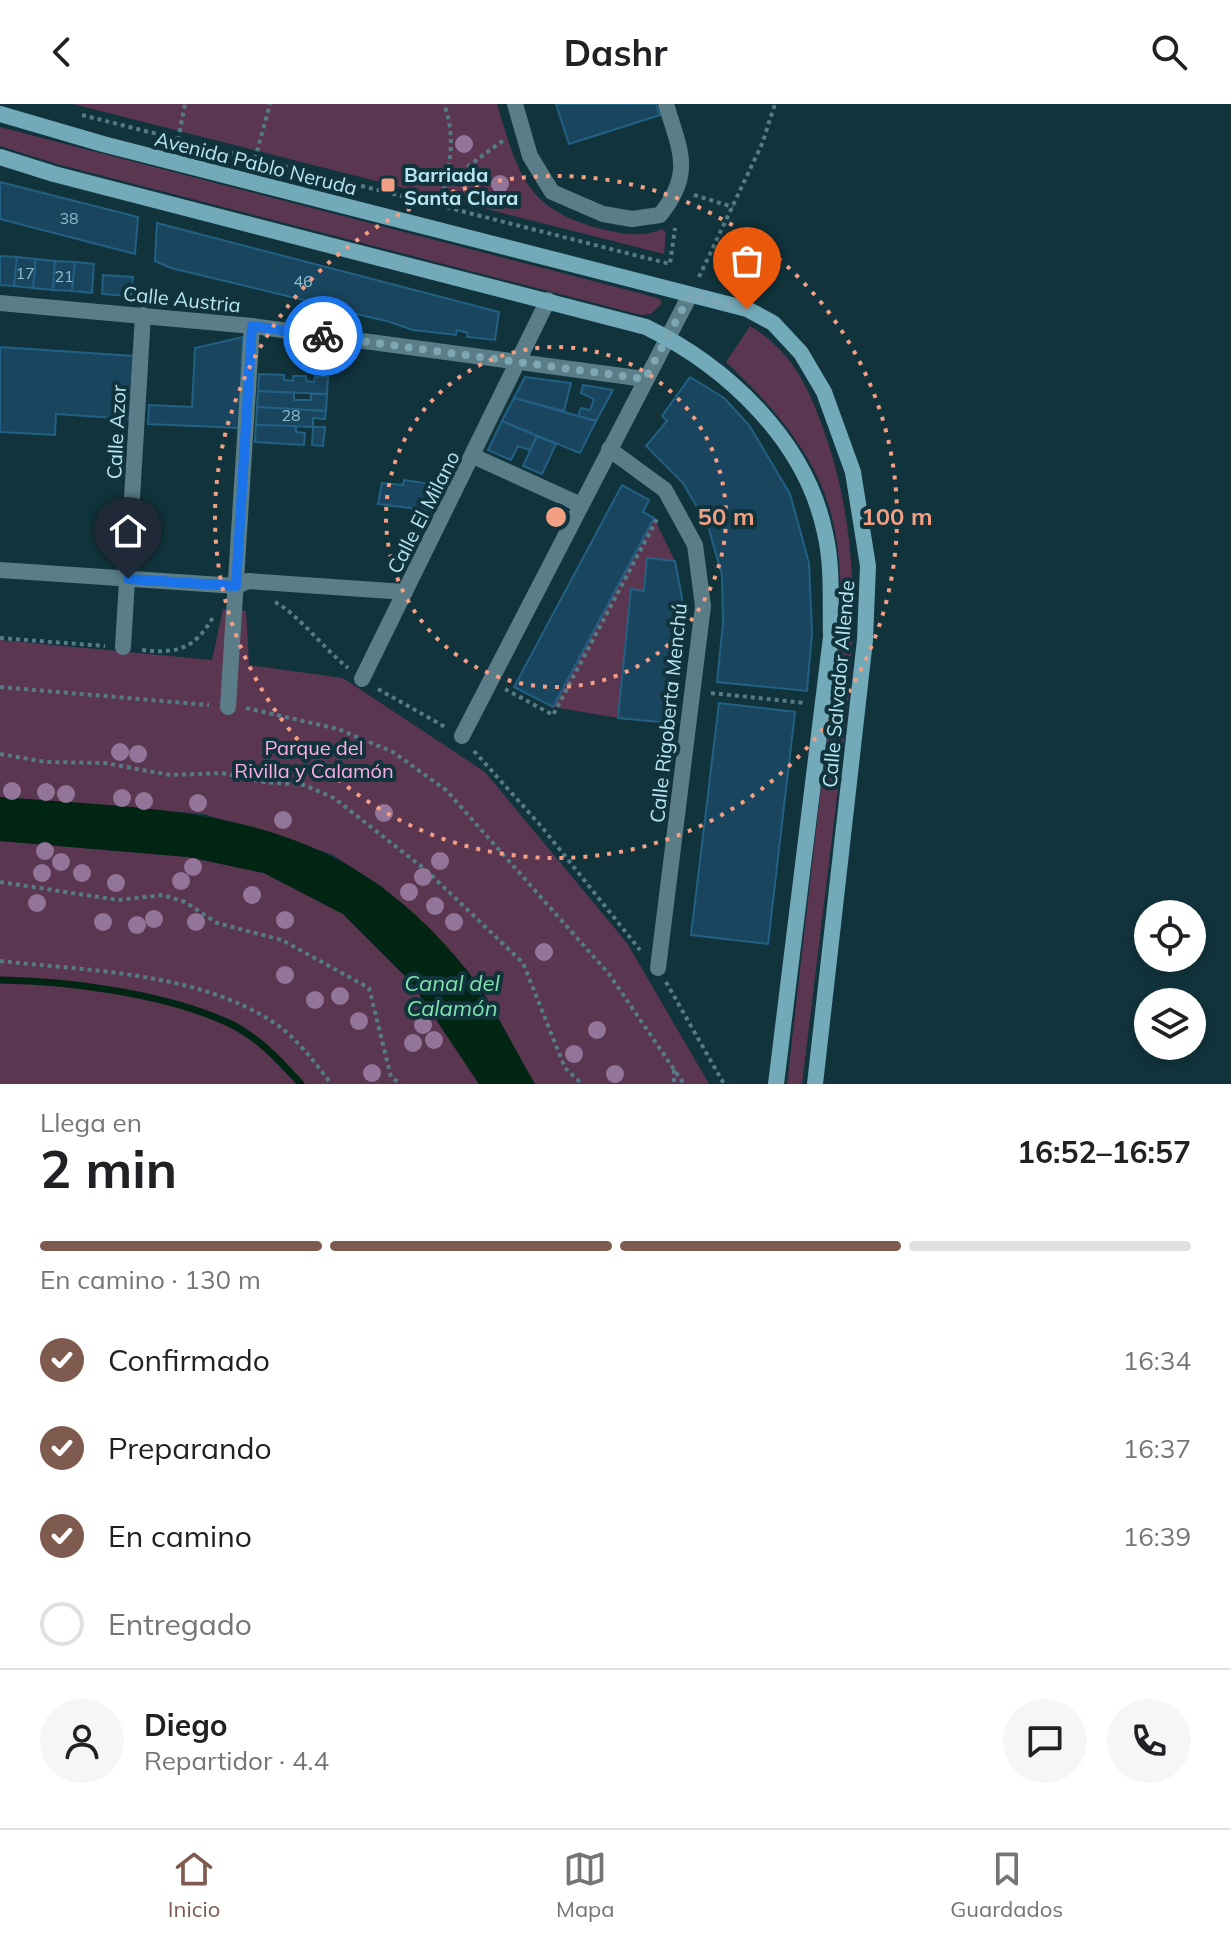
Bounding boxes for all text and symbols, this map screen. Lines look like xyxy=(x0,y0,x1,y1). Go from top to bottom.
icon: back xyxy=(40,30,84,74)
text: Dashr xyxy=(564,30,667,75)
icon: search xyxy=(1147,30,1191,74)
street label: Avenida Pablo Neruda xyxy=(152,126,360,200)
place label: Barriada Santa Clara xyxy=(404,162,518,210)
marker: Barriada Santa Clara xyxy=(379,176,397,194)
house number: 38 xyxy=(59,208,79,228)
pin xyxy=(713,227,781,309)
icon: bag xyxy=(725,239,769,283)
house number: 17 xyxy=(15,263,35,283)
house number: 21 xyxy=(54,266,74,286)
house number: 46 xyxy=(293,271,313,291)
street label: Calle Austria xyxy=(122,280,242,318)
courier xyxy=(283,296,363,376)
icon: bike xyxy=(301,314,345,358)
street label: Calle Azor xyxy=(101,383,131,480)
house number: 28 xyxy=(281,405,301,425)
street label: Calle El Milano xyxy=(381,446,465,578)
pin xyxy=(94,497,162,579)
text: 50 m xyxy=(698,501,754,531)
text: 100 m xyxy=(861,501,933,531)
centre of rings xyxy=(542,503,570,531)
icon: home xyxy=(106,509,150,553)
street label: Calle Salvador Allende xyxy=(816,579,860,789)
street label: Calle Rigoberta Menchú xyxy=(644,602,692,824)
park label: Parque del Rivilla y Calamón xyxy=(234,735,394,783)
map controls xyxy=(1134,900,1206,1060)
button: locate xyxy=(1134,900,1206,972)
water label: Canal del Calamón xyxy=(404,969,500,1022)
button: layers xyxy=(1134,988,1206,1060)
text: Llega en xyxy=(40,1106,142,1139)
text: 16:52–16:57 xyxy=(1017,1133,1191,1171)
text: 2 min xyxy=(40,1136,177,1201)
text: En camino · 130 m xyxy=(40,1263,261,1296)
icon: check xyxy=(40,1338,84,1382)
text: Confirmado xyxy=(108,1341,270,1379)
text: 16:34 xyxy=(1123,1344,1191,1377)
icon: check xyxy=(40,1426,84,1470)
text: Preparando xyxy=(108,1429,272,1467)
text: 16:37 xyxy=(1123,1432,1191,1465)
icon: check xyxy=(40,1514,84,1558)
text: En camino xyxy=(108,1517,252,1555)
text: 16:39 xyxy=(1123,1520,1191,1553)
text: Entregado xyxy=(108,1605,252,1643)
button: person xyxy=(40,1699,124,1783)
button: chat xyxy=(1003,1699,1087,1783)
button: phone xyxy=(1107,1699,1191,1783)
text: Diego xyxy=(144,1706,228,1744)
text: Repartidor · 4.4 xyxy=(144,1744,329,1777)
tab: Inicio xyxy=(168,1847,220,1923)
tab: Mapa xyxy=(556,1847,615,1923)
tab: Guardados xyxy=(950,1847,1063,1923)

